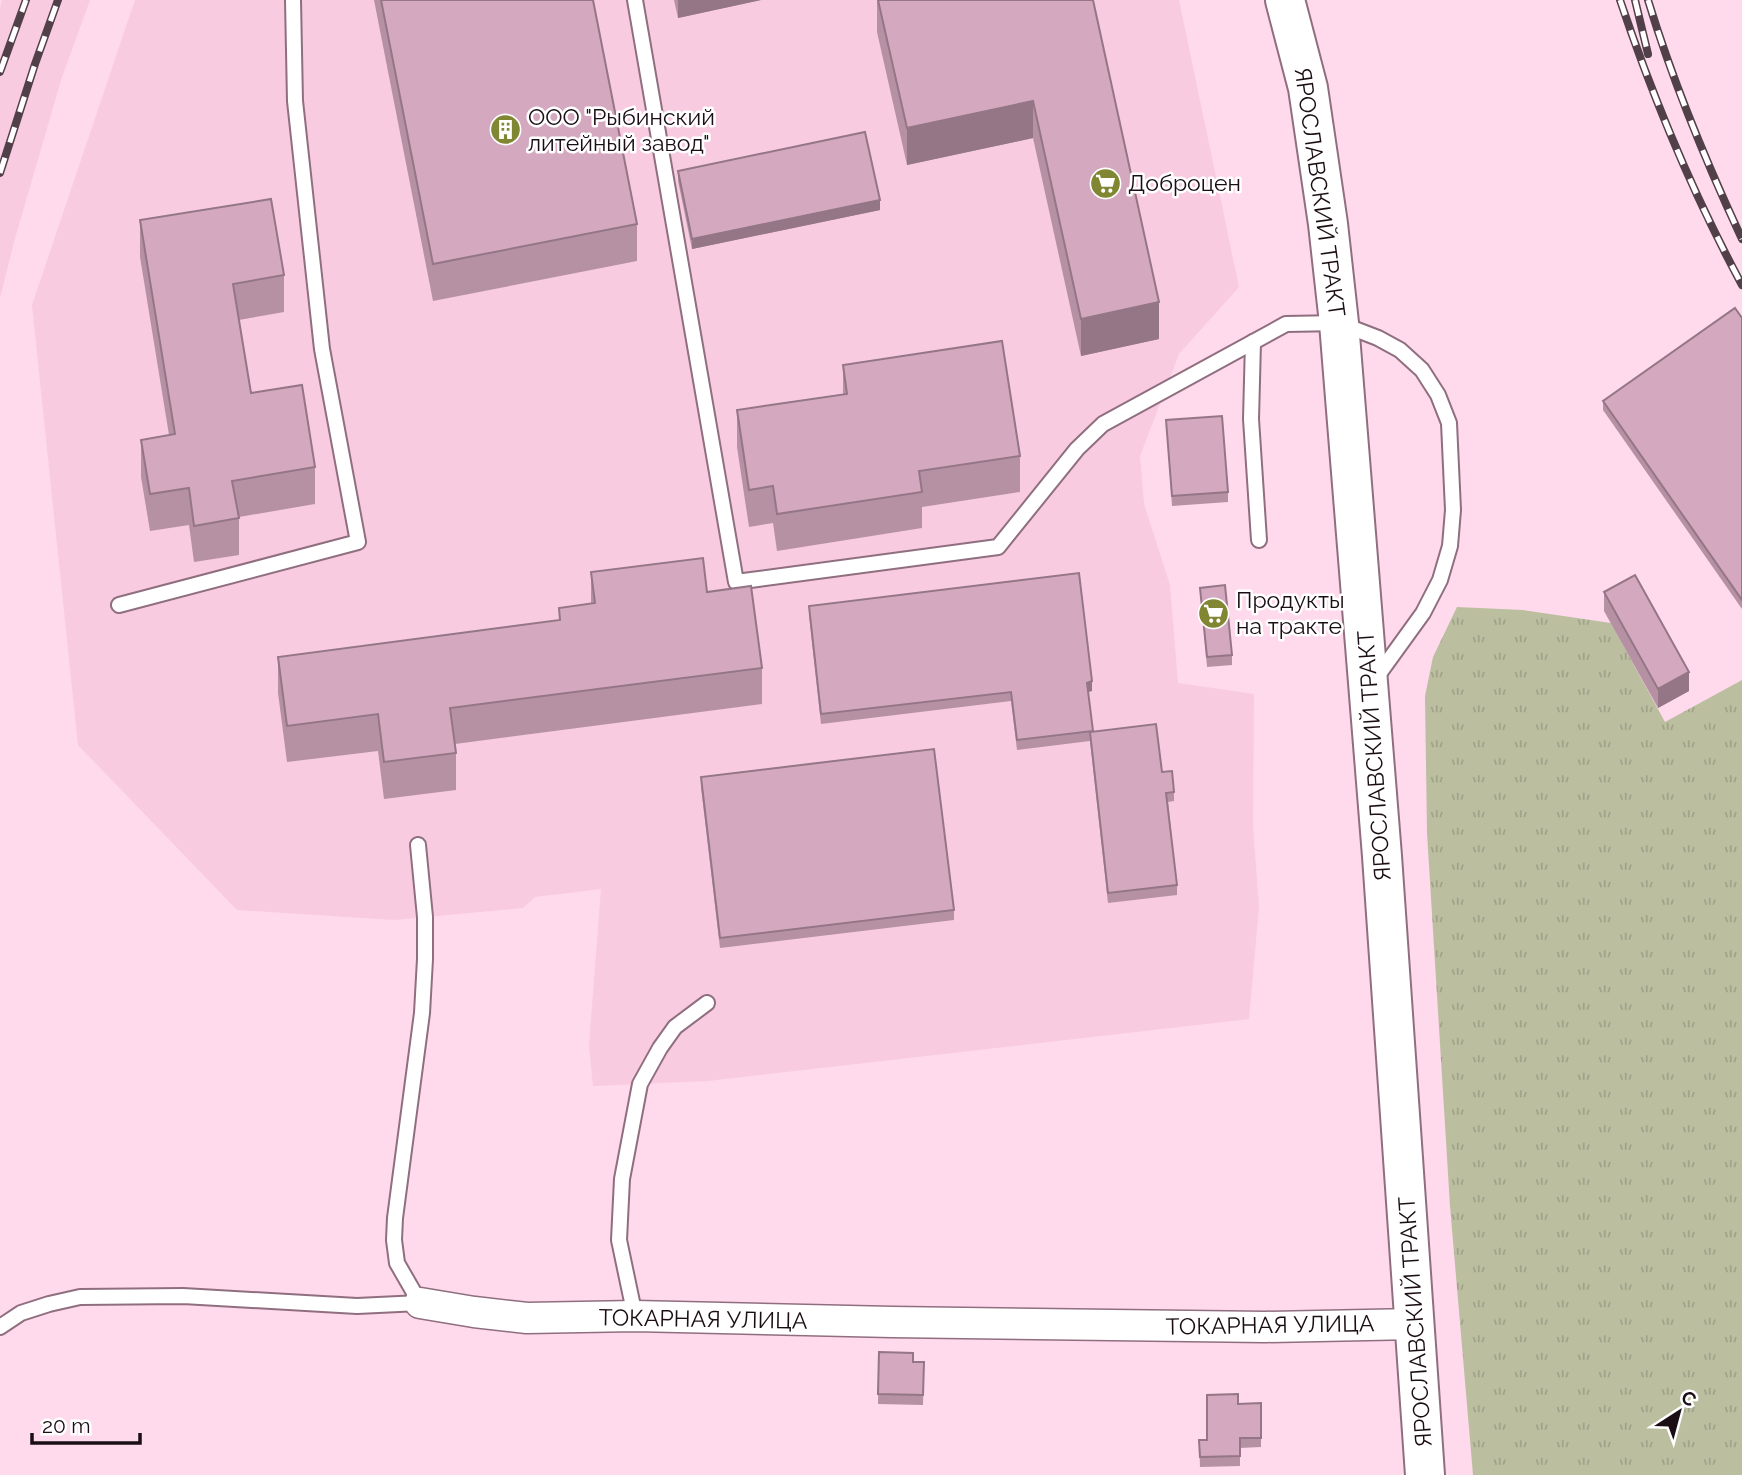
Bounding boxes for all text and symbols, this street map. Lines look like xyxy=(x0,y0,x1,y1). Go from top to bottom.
street label: ЯРОСЛАВСКИЙ ТРАКТ xyxy=(1290,66,1351,318)
place label: ООО "Рыбинский литейный завод" xyxy=(528,103,715,156)
building icon: ООО "Рыбинский литейный завод" xyxy=(488,113,522,147)
supermarket icon: Доброцен xyxy=(1088,166,1122,200)
place label: Доброцен xyxy=(1128,169,1241,196)
place label: Продукты на тракте xyxy=(1236,586,1345,639)
supermarket icon: Продукты на тракте xyxy=(1196,596,1230,630)
street label: ЯРОСЛАВСКИЙ ТРАКТ xyxy=(1351,630,1396,882)
street label: ЯРОСЛАВСКИЙ ТРАКТ xyxy=(1392,1196,1437,1448)
street label: ТОКАРНАЯ УЛИЦА xyxy=(598,1303,808,1334)
street label: ТОКАРНАЯ УЛИЦА xyxy=(1165,1309,1375,1340)
north arrow xyxy=(1644,1377,1714,1447)
text: С xyxy=(1677,1386,1701,1411)
scale bar xyxy=(32,1402,140,1446)
text: 20 m xyxy=(42,1413,90,1438)

